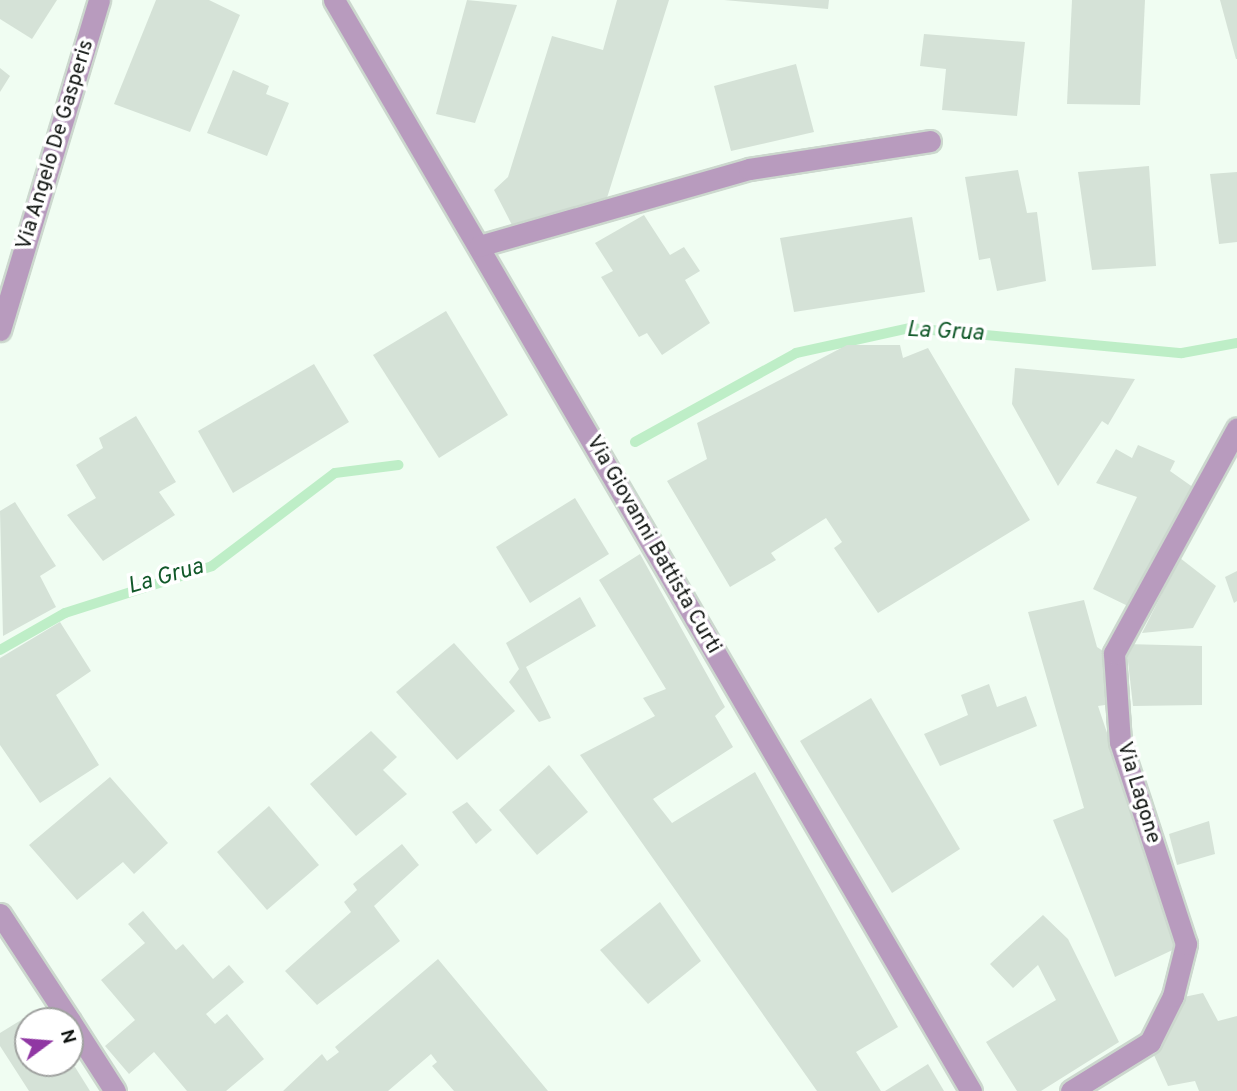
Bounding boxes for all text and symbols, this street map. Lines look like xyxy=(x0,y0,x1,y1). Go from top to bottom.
street label: Via Angelo De Gasperis xyxy=(12,36,100,254)
water label: La Grua xyxy=(906,317,984,349)
street label: Via Giovanni Battista Curti xyxy=(580,431,726,659)
water label: La Grua xyxy=(125,554,207,602)
street label: Via Lagone xyxy=(1111,739,1165,847)
north arrow xyxy=(14,1007,84,1077)
text: N xyxy=(54,1027,81,1047)

